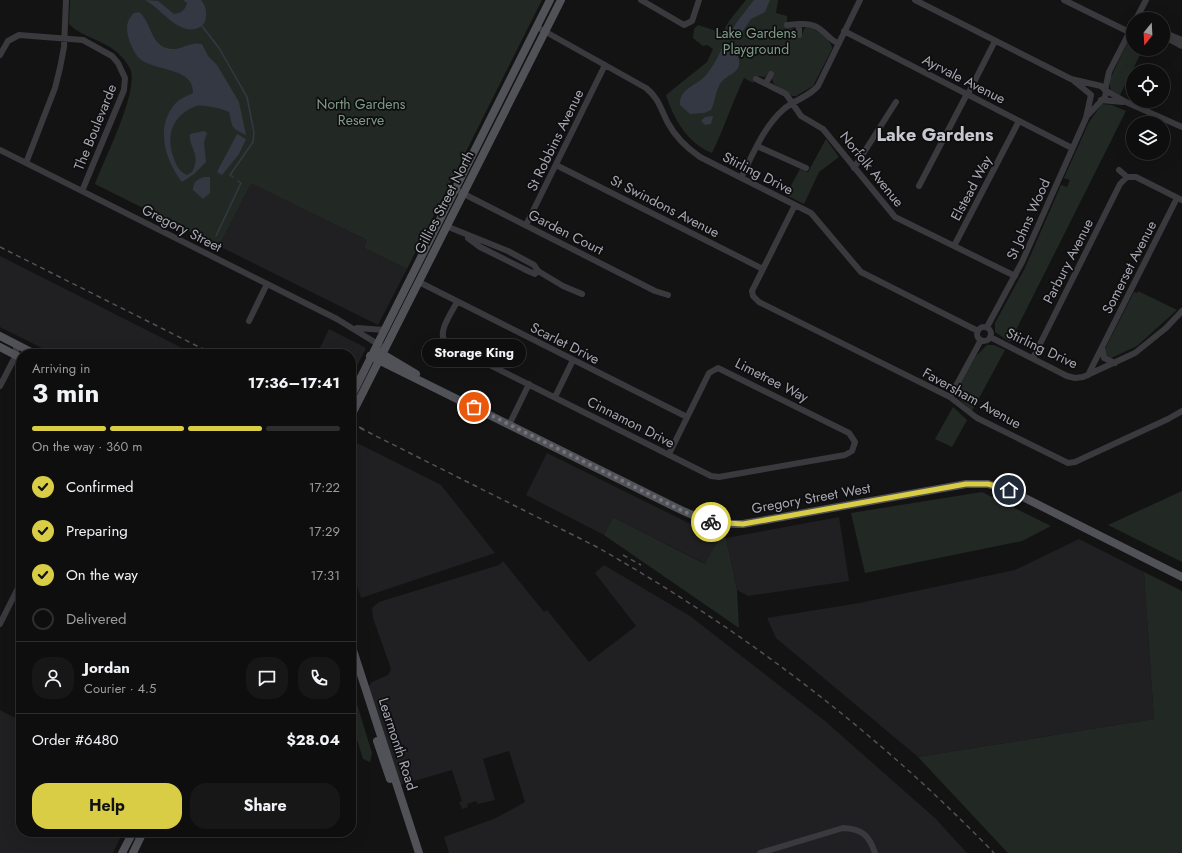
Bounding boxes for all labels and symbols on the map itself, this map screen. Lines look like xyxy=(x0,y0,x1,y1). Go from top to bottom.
north arrow xyxy=(1126,12,1170,56)
park label: Lake Gardens Playground xyxy=(716,23,797,59)
street label: Ayrvale Avenue xyxy=(919,49,1009,109)
street label: The Boulevarde xyxy=(69,81,121,173)
street label: St Robbins Avenue xyxy=(522,86,588,194)
park label: North Gardens Reserve xyxy=(317,94,406,130)
district label: Lake Gardens xyxy=(877,122,993,148)
street label: Norfolk Avenue xyxy=(835,127,909,211)
street label: Gillies Street North xyxy=(409,147,479,257)
street label: Stirling Drive xyxy=(719,147,797,199)
street label: Elstead Way xyxy=(945,151,997,224)
street label: St Swindons Avenue xyxy=(607,170,723,242)
street label: St Johns Wood xyxy=(1001,175,1055,263)
street label: Gregory Street xyxy=(139,199,226,257)
street label: Garden Court xyxy=(525,205,608,260)
street label: Parbury Avenue xyxy=(1038,215,1098,307)
street label: Somerset Avenue xyxy=(1097,217,1161,317)
street label: Scarlet Drive xyxy=(527,317,603,369)
street label: Stirling Drive xyxy=(1003,323,1081,373)
callout: Storage King xyxy=(422,339,526,367)
street label: Limetree Way xyxy=(732,353,813,407)
street label: Faversham Avenue xyxy=(919,363,1025,433)
pin xyxy=(457,390,491,424)
street label: Cinnamon Drive xyxy=(584,391,678,453)
pin xyxy=(992,473,1026,507)
street label: Gregory Street West xyxy=(750,478,873,518)
courier xyxy=(691,502,731,542)
street label: Learmonth Road xyxy=(374,695,422,793)

